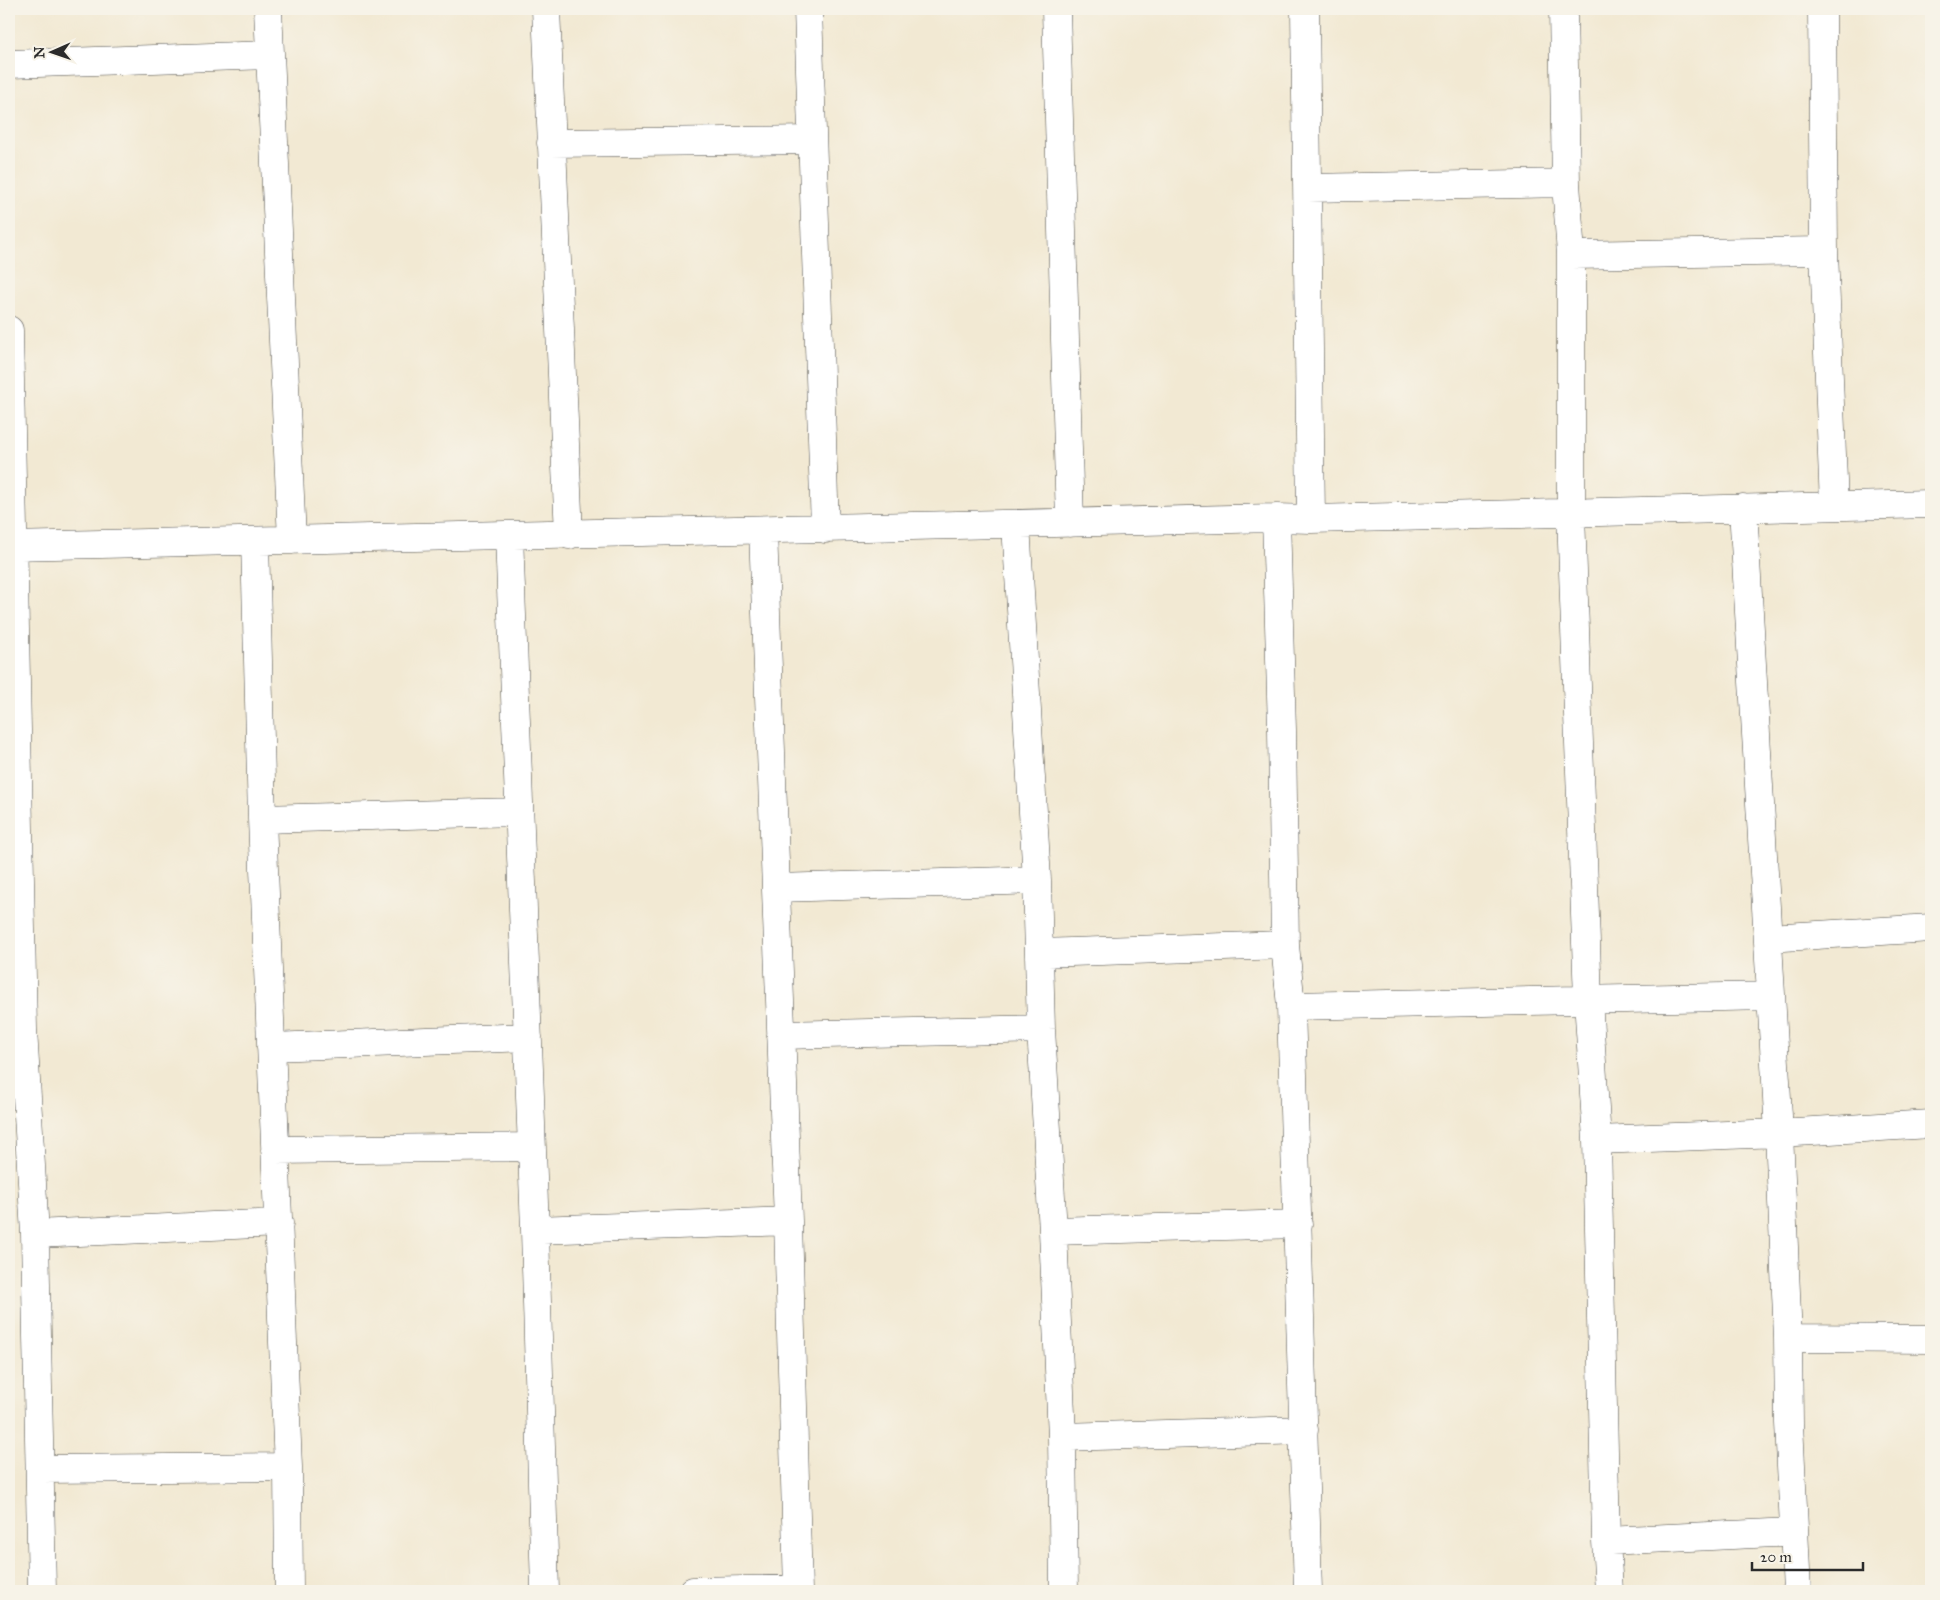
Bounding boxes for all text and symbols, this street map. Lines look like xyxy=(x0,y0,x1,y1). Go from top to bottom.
north arrow xyxy=(28,28,78,78)
text: N xyxy=(31,46,48,59)
scale bar xyxy=(1752,1540,1864,1572)
text: 20 m xyxy=(1760,1548,1792,1566)

